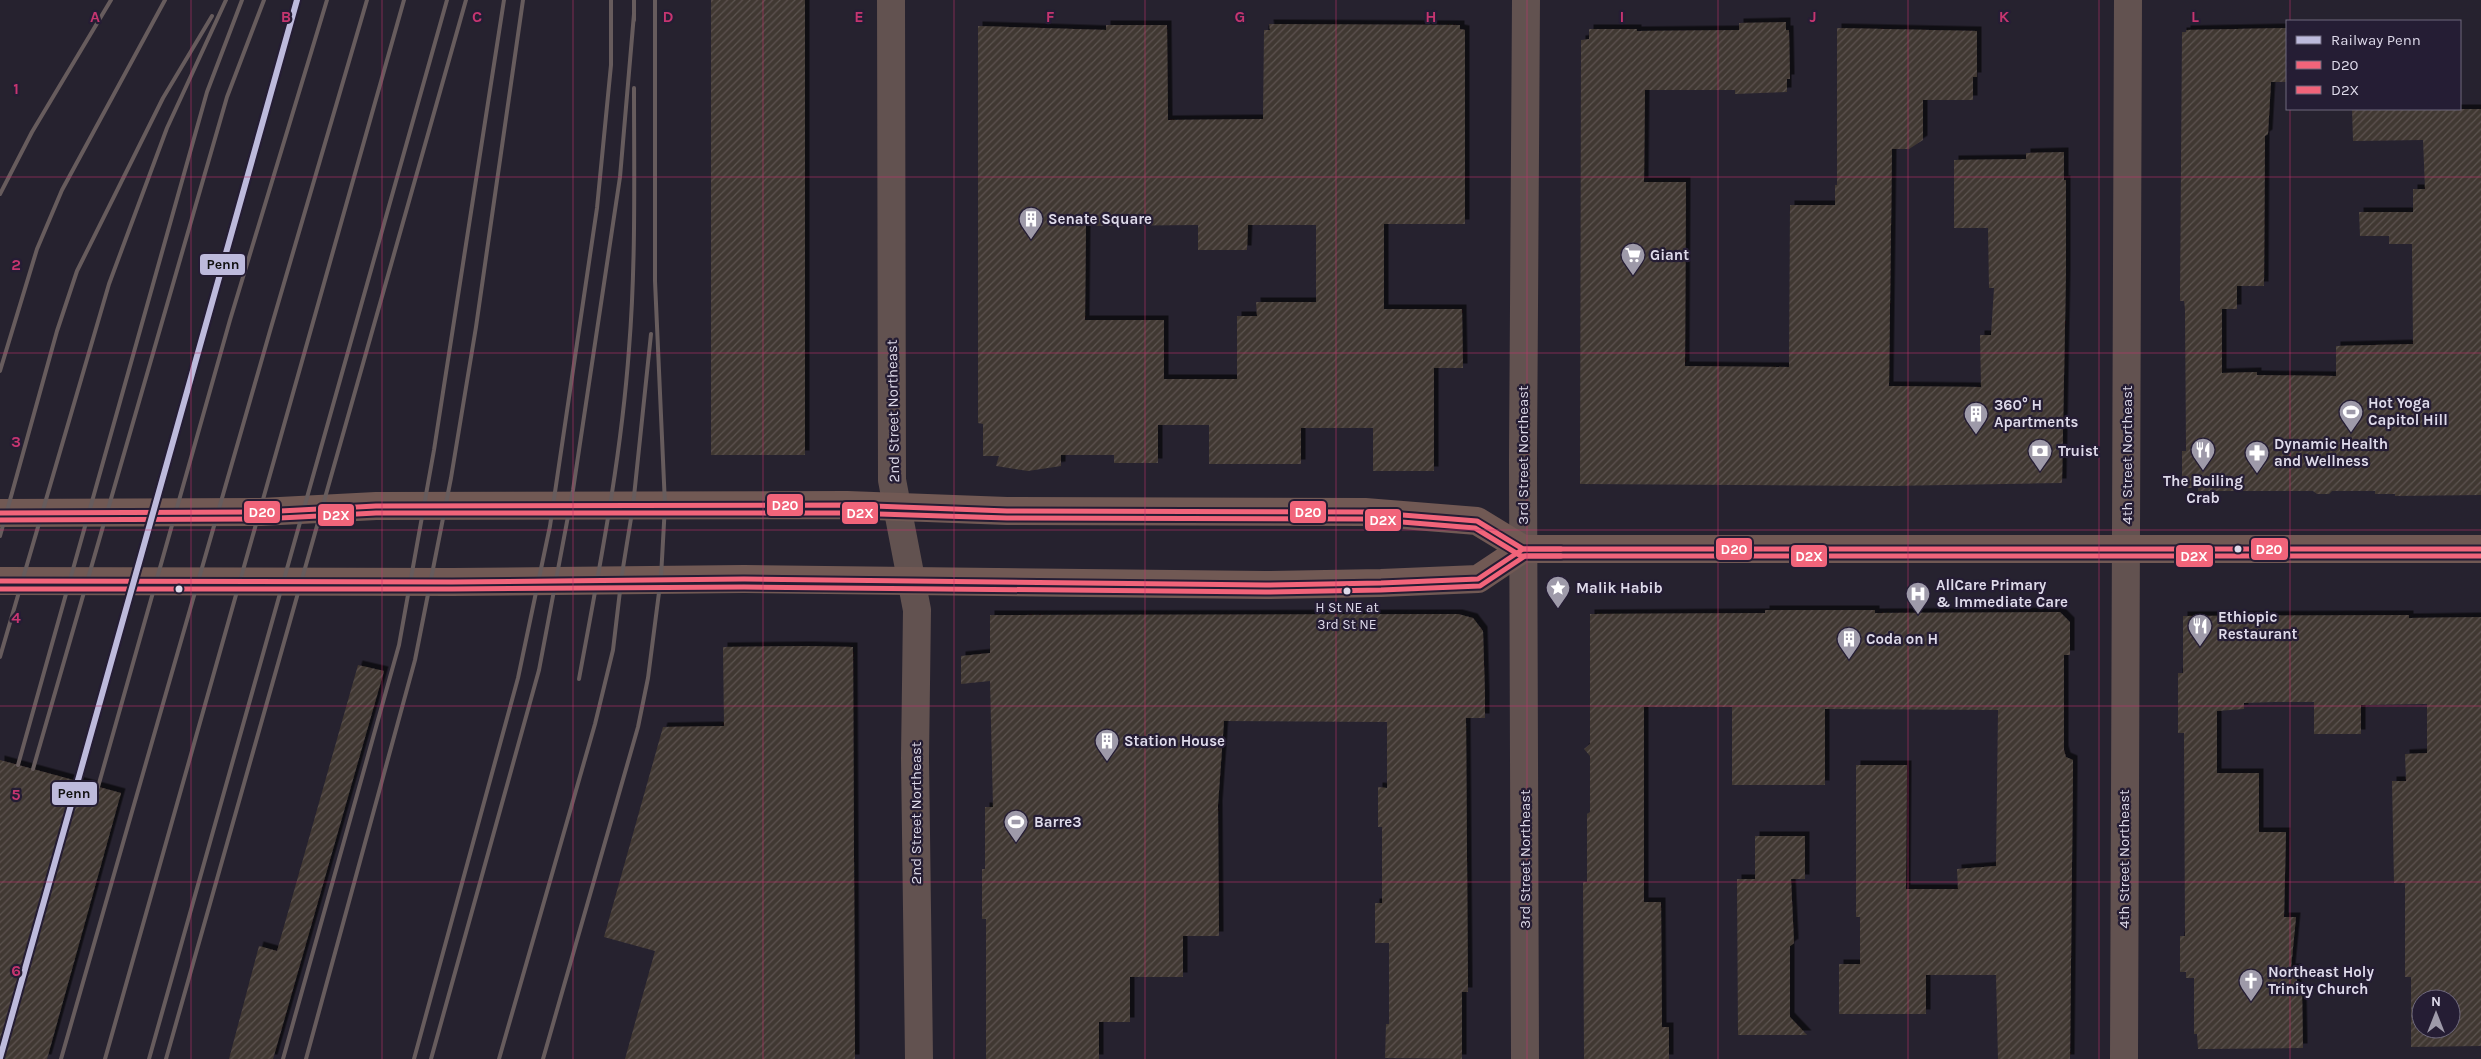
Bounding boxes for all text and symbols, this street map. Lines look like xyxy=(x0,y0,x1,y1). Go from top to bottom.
text: A xyxy=(90,7,100,26)
text: B xyxy=(281,7,291,26)
text: C xyxy=(472,7,482,26)
text: D xyxy=(663,7,674,26)
text: E xyxy=(854,7,864,26)
text: F xyxy=(1046,7,1055,26)
text: G xyxy=(1235,7,1245,26)
text: H xyxy=(1425,7,1437,26)
text: I xyxy=(1620,7,1624,26)
text: J xyxy=(1809,7,1817,26)
text: K xyxy=(1999,7,2010,26)
text: L xyxy=(2191,7,2199,26)
legend xyxy=(2286,20,2461,110)
text: Railway Penn xyxy=(2331,31,2421,49)
text: D20 xyxy=(2331,56,2359,74)
text: 1 xyxy=(13,79,19,98)
text: D2X xyxy=(2331,81,2359,99)
building icon: Senate Square xyxy=(1018,206,1044,240)
place label: Senate Square xyxy=(1048,210,1152,228)
supermarket icon: Giant xyxy=(1620,242,1646,276)
place label: Giant xyxy=(1650,246,1689,264)
line badge: Penn xyxy=(199,253,246,276)
text: 2 xyxy=(11,255,21,274)
text: Penn xyxy=(207,256,240,273)
street label: 2nd Street Northeast xyxy=(883,339,903,483)
street label: 3rd Street Northeast xyxy=(1514,385,1532,525)
street label: 4th Street Northeast xyxy=(2118,385,2136,525)
place label: Hot Yoga Capitol Hill xyxy=(2368,394,2448,429)
place label: 360° H Apartments xyxy=(1994,396,2079,431)
sports icon: Hot Yoga Capitol Hill xyxy=(2338,399,2364,433)
building icon: 360° H Apartments xyxy=(1963,401,1989,435)
text: 3 xyxy=(11,432,21,451)
place label: Dynamic Health and Wellness xyxy=(2274,435,2388,470)
restaurant icon: The Boiling Crab xyxy=(2190,437,2216,471)
bank icon: Truist xyxy=(2027,438,2053,472)
pharmacy icon: Dynamic Health and Wellness xyxy=(2244,440,2270,474)
place label: Truist xyxy=(2058,442,2099,460)
place label: The Boiling Crab xyxy=(2163,472,2243,507)
line badge: D20 xyxy=(766,493,804,517)
text: D20 xyxy=(772,497,799,514)
line badge: D20 xyxy=(243,500,281,524)
line badge: D20 xyxy=(1289,500,1327,524)
line badge: D2X xyxy=(841,501,879,525)
line badge: D2X xyxy=(317,503,355,527)
text: D20 xyxy=(249,504,276,521)
text: D20 xyxy=(1295,504,1322,521)
text: D2X xyxy=(846,505,874,522)
text: D2X xyxy=(322,507,350,524)
line badge: D2X xyxy=(1364,508,1402,532)
text: D2X xyxy=(1369,512,1397,529)
line badge: D20 xyxy=(1715,537,1753,561)
line badge: D20 xyxy=(2250,537,2289,561)
text: D20 xyxy=(1721,541,1748,558)
text: D20 xyxy=(2256,541,2283,558)
line badge: D2X xyxy=(1790,544,1828,568)
line badge: D2X xyxy=(2175,544,2214,568)
unlabelled marker xyxy=(2233,544,2243,554)
text: D2X xyxy=(1795,548,1823,565)
text: D2X xyxy=(2180,548,2208,565)
place icon: Malik Habib xyxy=(1545,575,1571,609)
place label: AllCare Primary & Immediate Care xyxy=(1936,576,2068,611)
place label: Malik Habib xyxy=(1576,579,1663,597)
hospital icon: AllCare Primary & Immediate Care xyxy=(1905,581,1931,615)
unlabelled marker xyxy=(174,584,184,594)
marker: H St NE at 3rd St NE xyxy=(1342,586,1352,596)
place label: H St NE at 3rd St NE xyxy=(1315,599,1379,633)
text: 4 xyxy=(11,608,21,627)
place label: Ethiopic Restaurant xyxy=(2218,608,2298,643)
restaurant icon: Ethiopic Restaurant xyxy=(2187,613,2213,647)
building icon: Coda on H xyxy=(1836,626,1862,660)
place label: Coda on H xyxy=(1866,630,1938,648)
building icon: Station House xyxy=(1094,728,1120,762)
place label: Station House xyxy=(1124,732,1225,750)
street label: 2nd Street Northeast xyxy=(907,741,925,885)
line badge: Penn xyxy=(51,781,98,806)
text: 5 xyxy=(11,785,21,804)
text: Penn xyxy=(58,785,91,802)
street label: 3rd Street Northeast xyxy=(1516,789,1534,929)
street label: 4th Street Northeast xyxy=(2115,789,2133,929)
sports icon: Barre3 xyxy=(1003,809,1029,843)
place label: Barre3 xyxy=(1034,813,1082,831)
text: 6 xyxy=(11,961,21,980)
place label: Northeast Holy Trinity Church xyxy=(2268,963,2374,998)
church icon: Northeast Holy Trinity Church xyxy=(2238,968,2264,1002)
north arrow xyxy=(2411,989,2461,1039)
text: N xyxy=(2431,993,2441,1010)

